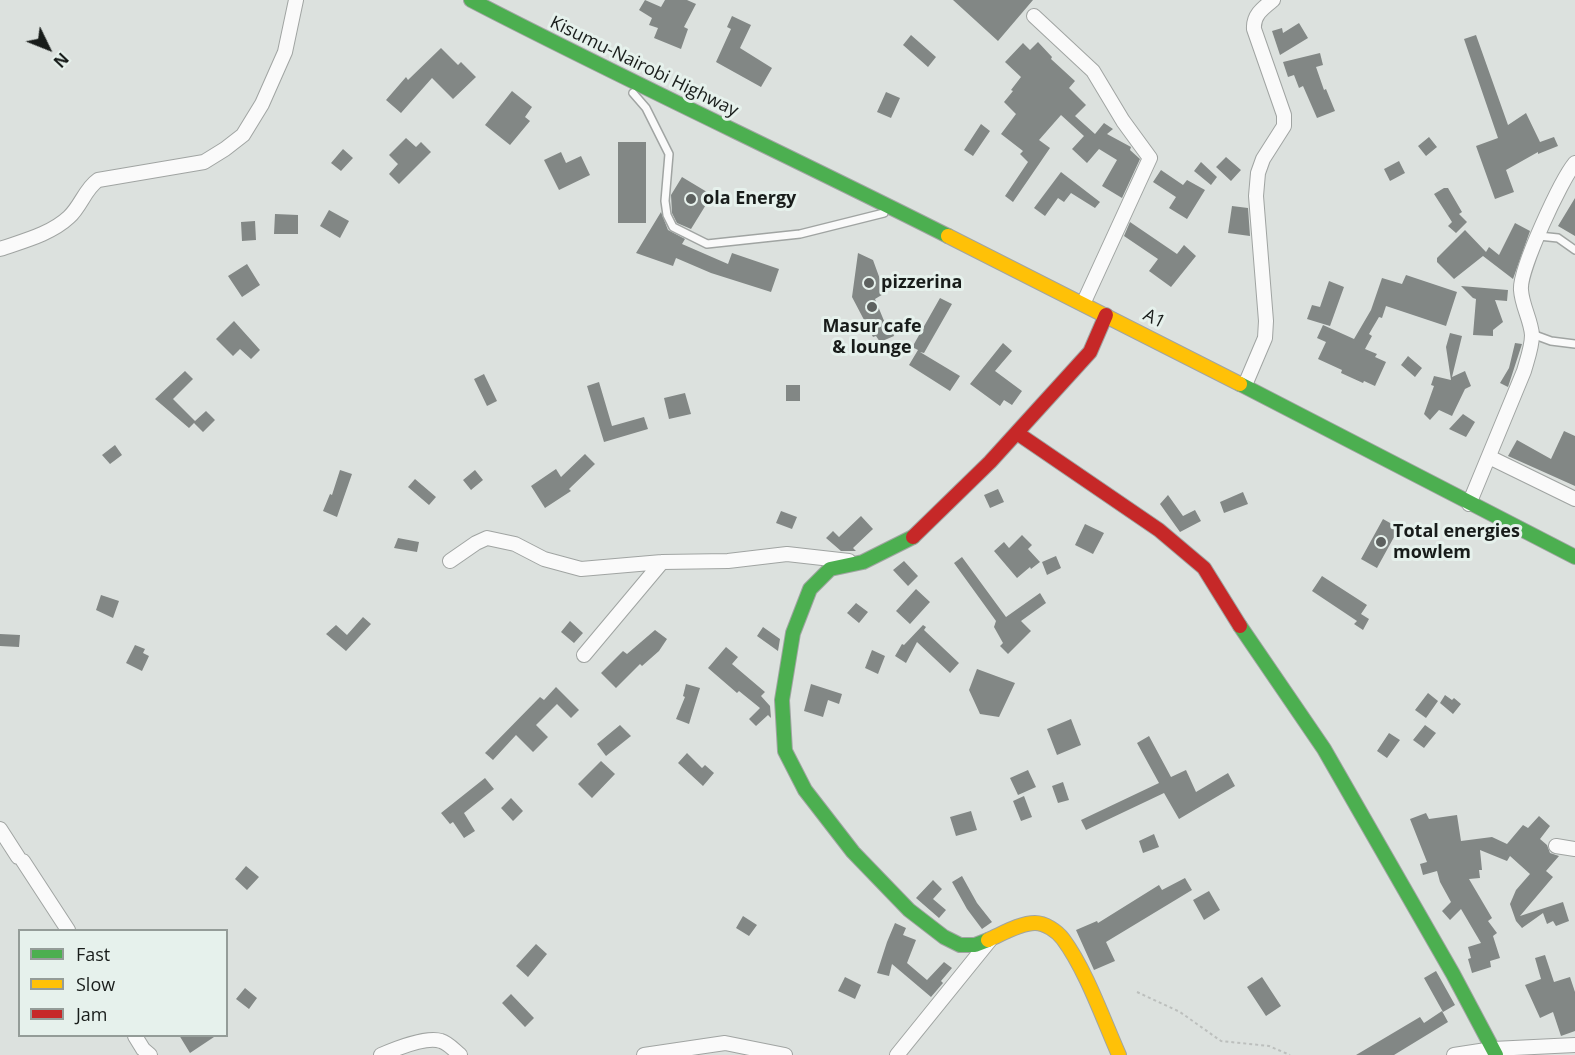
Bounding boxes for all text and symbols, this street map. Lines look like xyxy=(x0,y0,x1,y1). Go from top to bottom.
street label: Kisumu-Nairobi Highway xyxy=(546,12,742,122)
north arrow xyxy=(18,18,78,78)
text: N xyxy=(49,48,74,73)
place label: ola Energy xyxy=(703,188,796,210)
marker: ola Energy xyxy=(684,192,698,206)
place label: pizzerina xyxy=(881,272,962,294)
marker: pizzerina xyxy=(862,276,876,290)
marker: Masur cafe & lounge xyxy=(865,300,879,314)
street label: A1 xyxy=(1139,304,1169,334)
place label: Masur cafe & lounge xyxy=(822,316,922,358)
place label: Total energies mowlem xyxy=(1393,521,1520,564)
marker: Total energies mowlem xyxy=(1374,535,1388,549)
legend xyxy=(18,929,228,1037)
text: Fast xyxy=(76,942,110,966)
text: Slow xyxy=(76,972,115,996)
text: Jam xyxy=(76,1002,108,1026)

